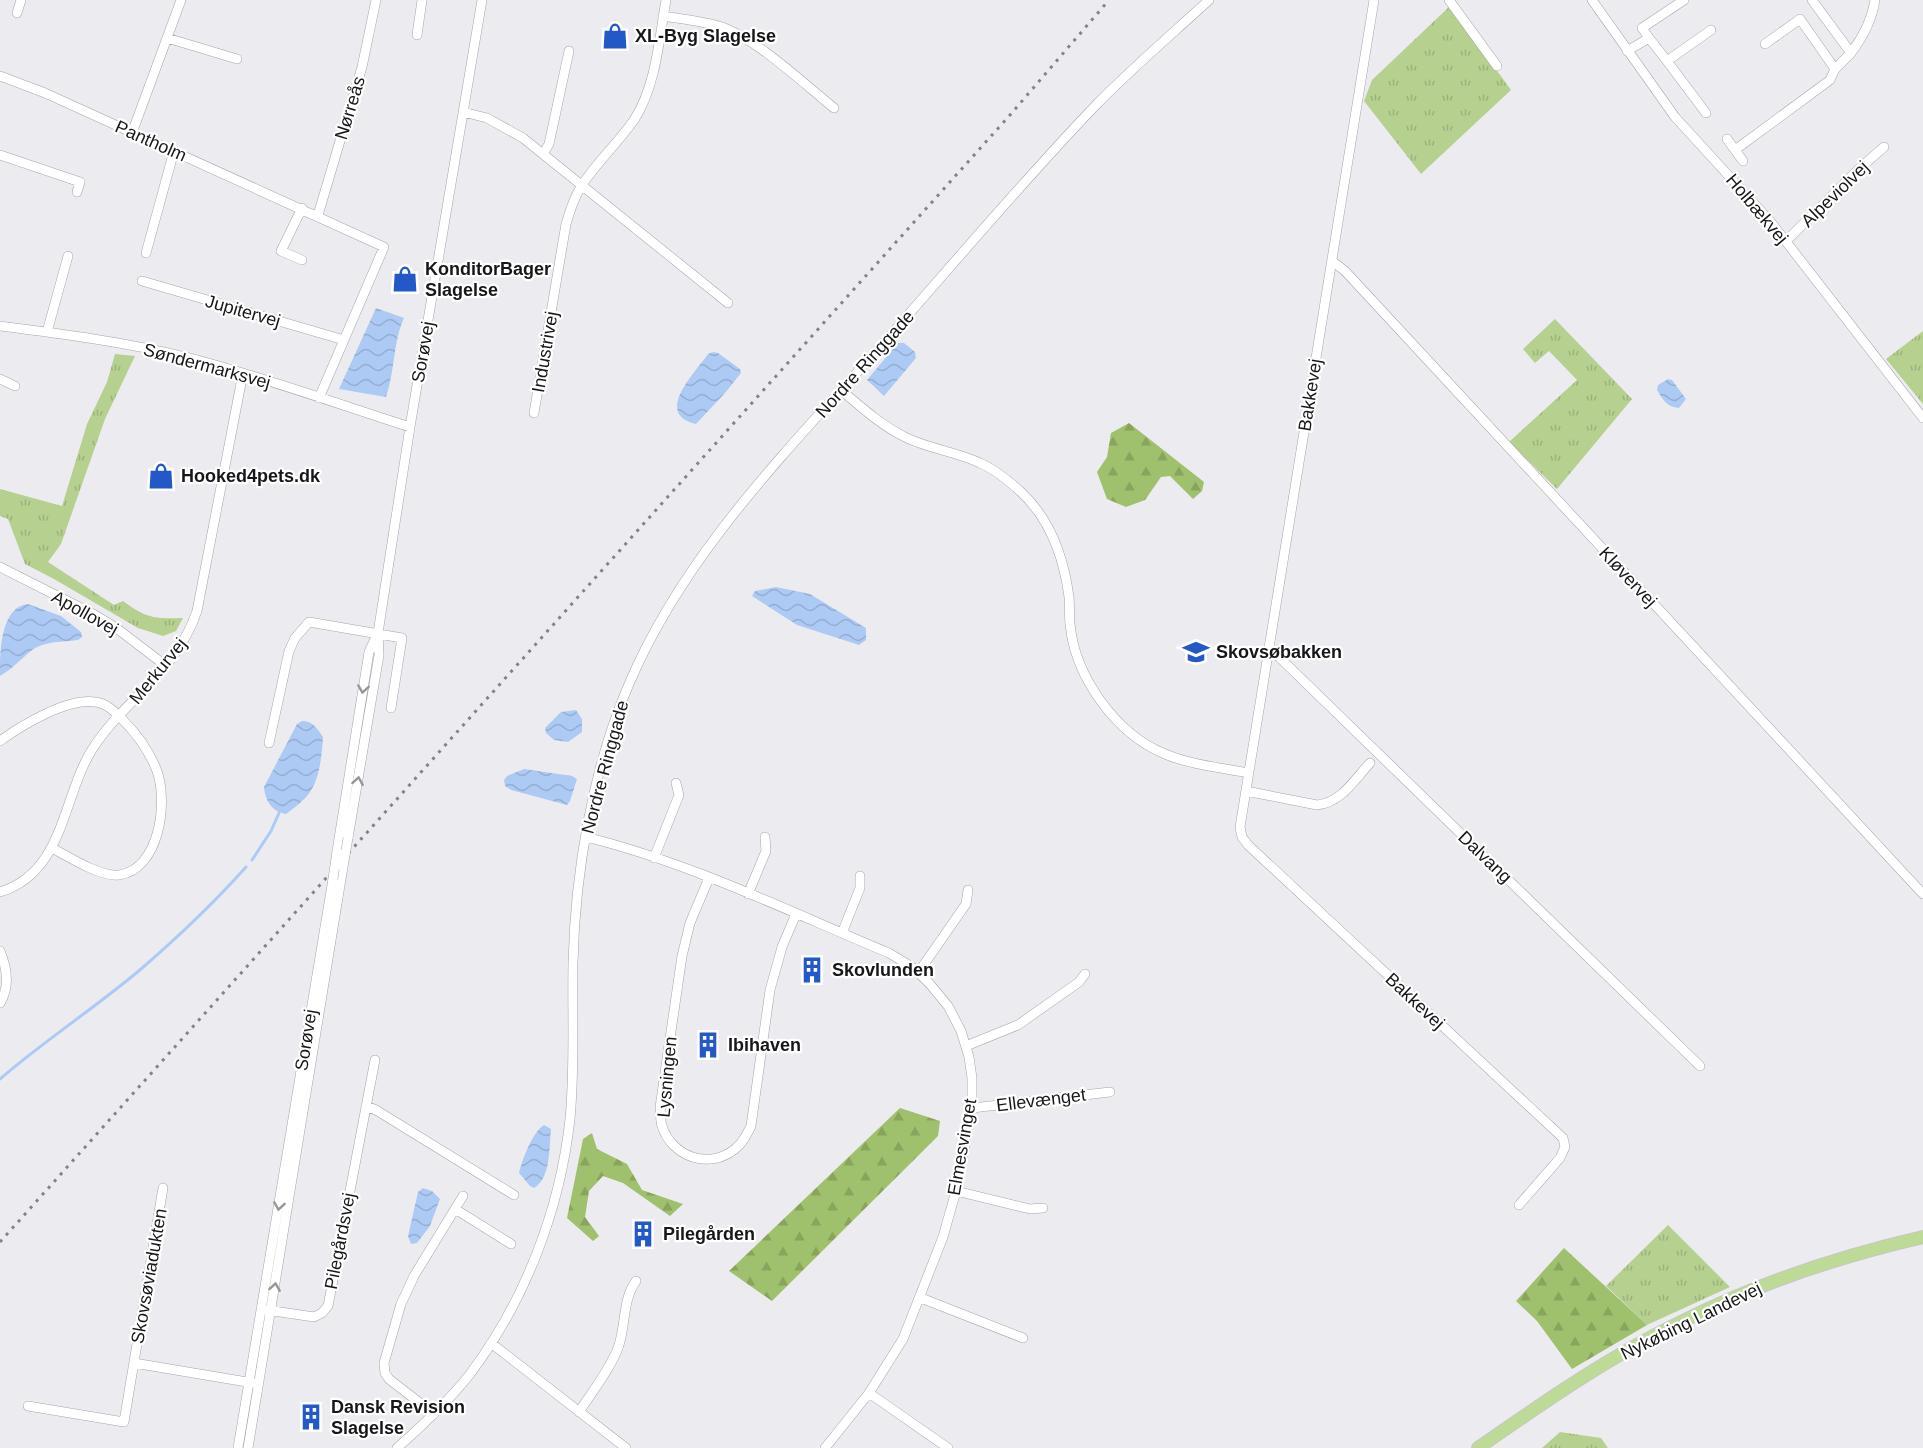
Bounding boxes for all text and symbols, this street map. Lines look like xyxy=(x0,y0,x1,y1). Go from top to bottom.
shop icon: XL-Byg Slagelse xyxy=(600,21,630,51)
place label: XL-Byg Slagelse xyxy=(635,26,776,46)
street label: Nørreås xyxy=(331,74,369,142)
street label: Pantholm xyxy=(112,116,190,166)
street label: Alpeviolvej xyxy=(1797,157,1873,231)
street label: Holbækvej xyxy=(1722,170,1792,248)
place label: KonditorBager Slagelse xyxy=(425,259,551,300)
shop icon: KonditorBager Slagelse xyxy=(390,264,420,294)
street label: Jupitervej xyxy=(203,291,283,331)
street label: Nordre Ringgade xyxy=(812,306,918,422)
street label: Industrivej xyxy=(528,310,562,394)
street label: Sorøvej xyxy=(408,320,438,384)
street label: Søndermarksvej xyxy=(141,339,273,393)
street label: Bakkevej xyxy=(1294,357,1326,433)
shop icon: Hooked4pets.dk xyxy=(146,461,176,491)
place label: Hooked4pets.dk xyxy=(181,466,321,486)
street label: Kløvervej xyxy=(1595,543,1661,611)
street label: Apollovej xyxy=(48,587,122,639)
street label: Merkurvej xyxy=(125,634,191,708)
school or university icon: Skovsøbakken xyxy=(1181,637,1211,667)
place label: Skovsøbakken xyxy=(1216,642,1342,662)
one-way arrow xyxy=(358,685,370,694)
street label: Nordre Ringgade xyxy=(578,698,632,836)
one-way arrow xyxy=(351,776,364,786)
street label: Dalvang xyxy=(1454,827,1516,887)
building icon: Skovlunden xyxy=(797,955,827,985)
place label: Skovlunden xyxy=(832,960,934,980)
street label: Bakkevej xyxy=(1381,969,1449,1033)
street label: Sorøvej xyxy=(291,1008,321,1072)
building icon: Ibihaven xyxy=(693,1030,723,1060)
place label: Ibihaven xyxy=(728,1035,801,1055)
street label: Lysningen xyxy=(653,1036,681,1118)
street label: Ellevænget xyxy=(995,1085,1087,1115)
street label: Elmesvinget xyxy=(944,1097,980,1197)
street label: Pilegårdsvej xyxy=(321,1191,359,1291)
one-way arrow xyxy=(273,1201,285,1210)
street label: Skovsøviadukten xyxy=(127,1207,171,1345)
building icon: Pilegården xyxy=(628,1219,658,1249)
place label: Pilegården xyxy=(663,1224,755,1244)
street label: Nykøbing Landevej xyxy=(1617,1278,1765,1364)
one-way arrow xyxy=(268,1282,280,1291)
place label: Dansk Revision Slagelse xyxy=(331,1397,465,1438)
building icon: Dansk Revision Slagelse xyxy=(296,1402,326,1432)

